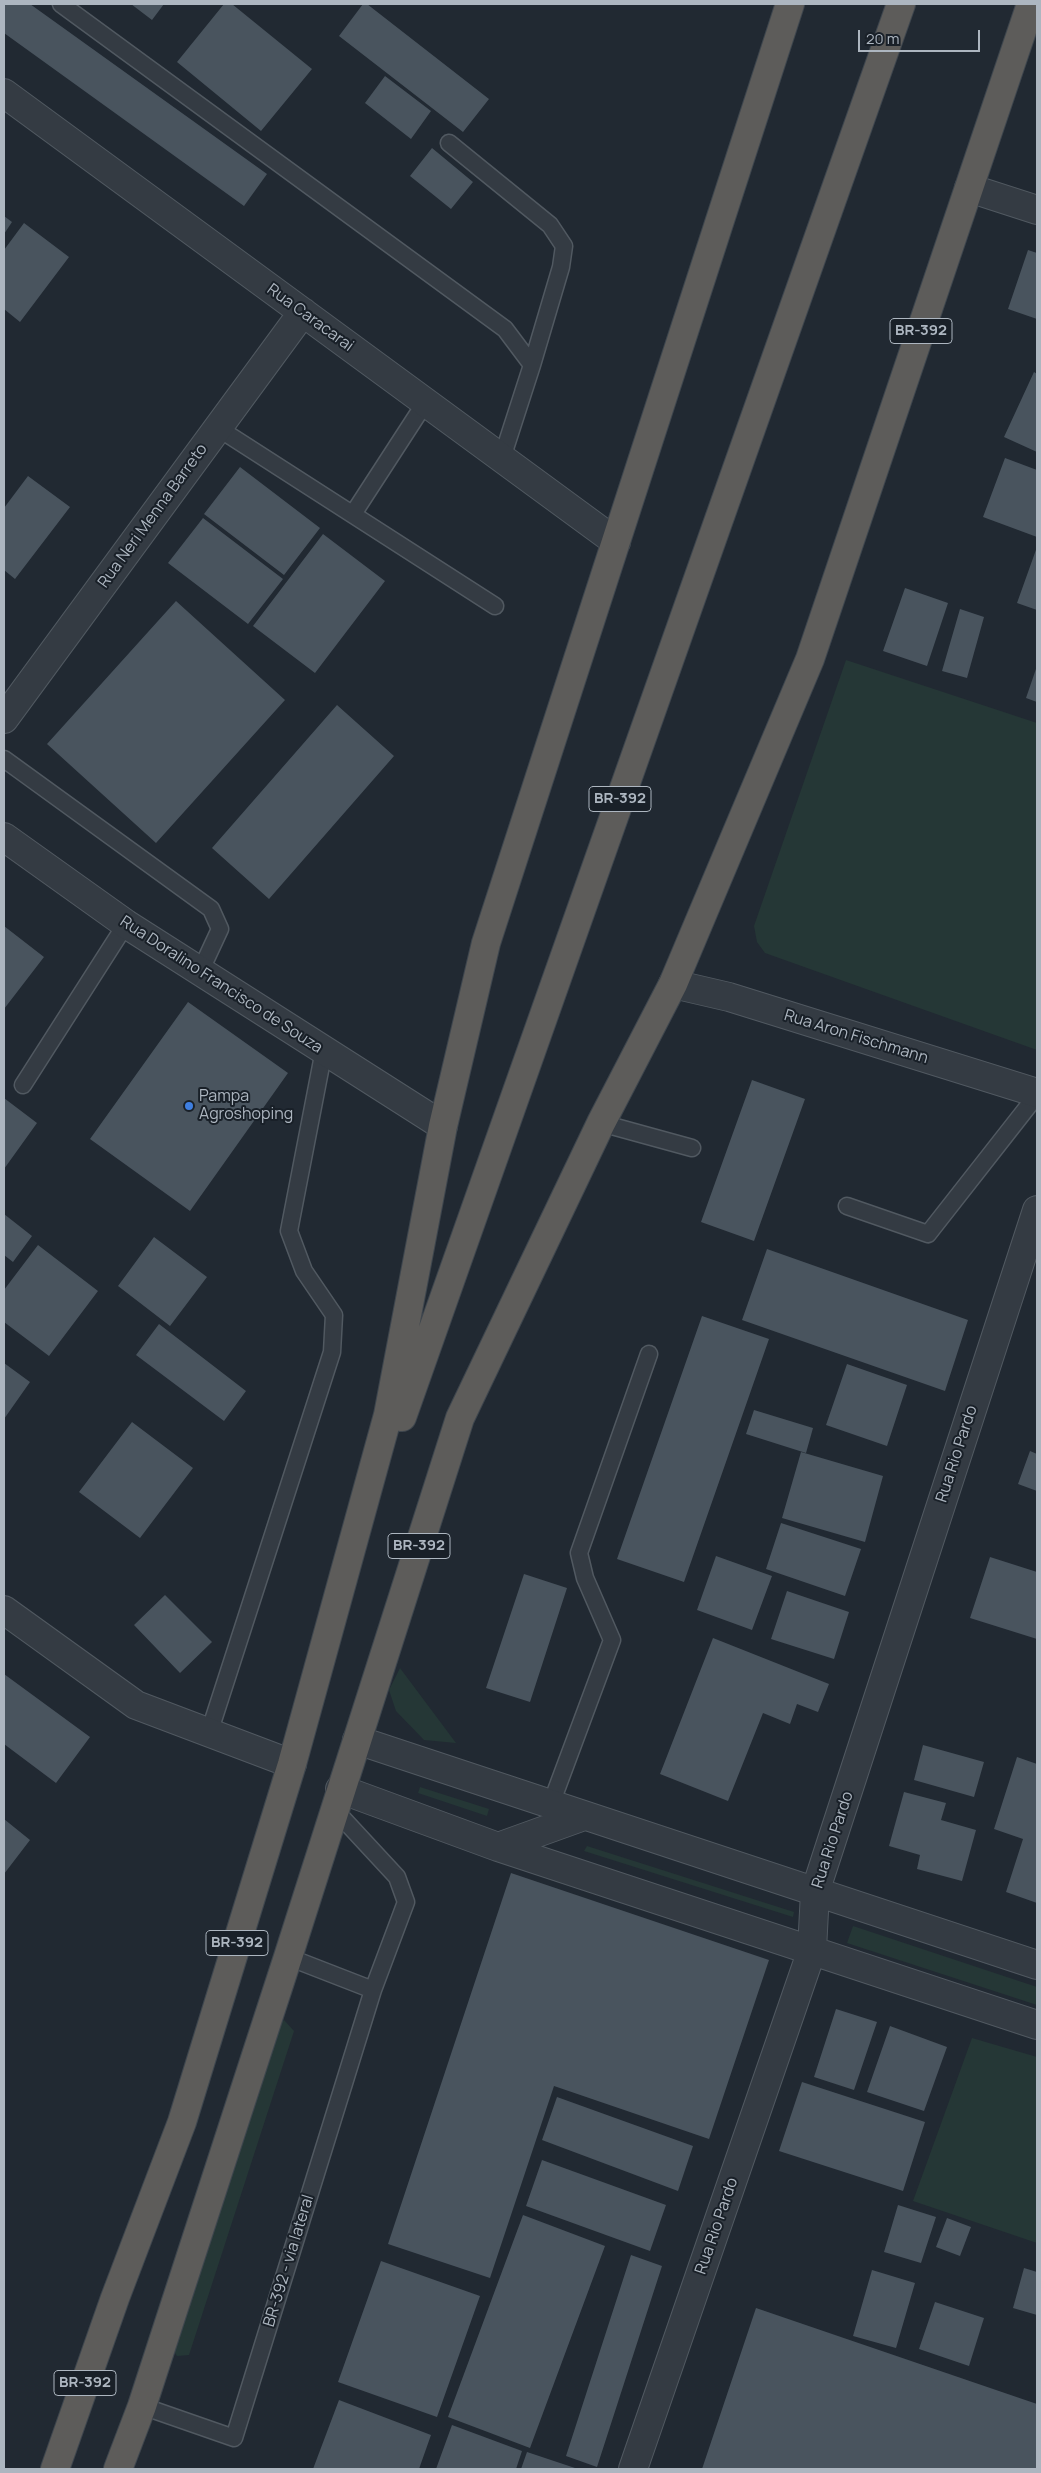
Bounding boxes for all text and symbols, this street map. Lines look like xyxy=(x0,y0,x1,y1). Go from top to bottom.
scale bar xyxy=(861,20,984,52)
text: 20 m xyxy=(866,28,899,49)
street label: Rua Caracarai xyxy=(263,280,357,356)
road number: BR-392 xyxy=(890,318,952,344)
street label: Rua Neri Menna Barreto xyxy=(94,440,212,592)
road number: BR-392 xyxy=(589,786,651,812)
street label: Rua Doralino Francisco de Souza xyxy=(116,912,326,1058)
street label: Rua Aron Fischmann xyxy=(782,1006,930,1068)
place label: Pampa Agroshoping xyxy=(199,1087,293,1125)
marker: Pampa Agroshoping xyxy=(183,1100,195,1112)
street label: Rua Rio Pardo xyxy=(932,1403,982,1505)
road number: BR-392 xyxy=(388,1534,450,1558)
street label: Rua Rio Pardo xyxy=(808,1789,858,1891)
road number: BR-392 xyxy=(206,1930,268,1956)
street label: Rua Rio Pardo xyxy=(691,2175,743,2277)
street label: BR-392 - via lateral xyxy=(260,2193,318,2329)
road number: BR-392 xyxy=(54,2370,116,2396)

